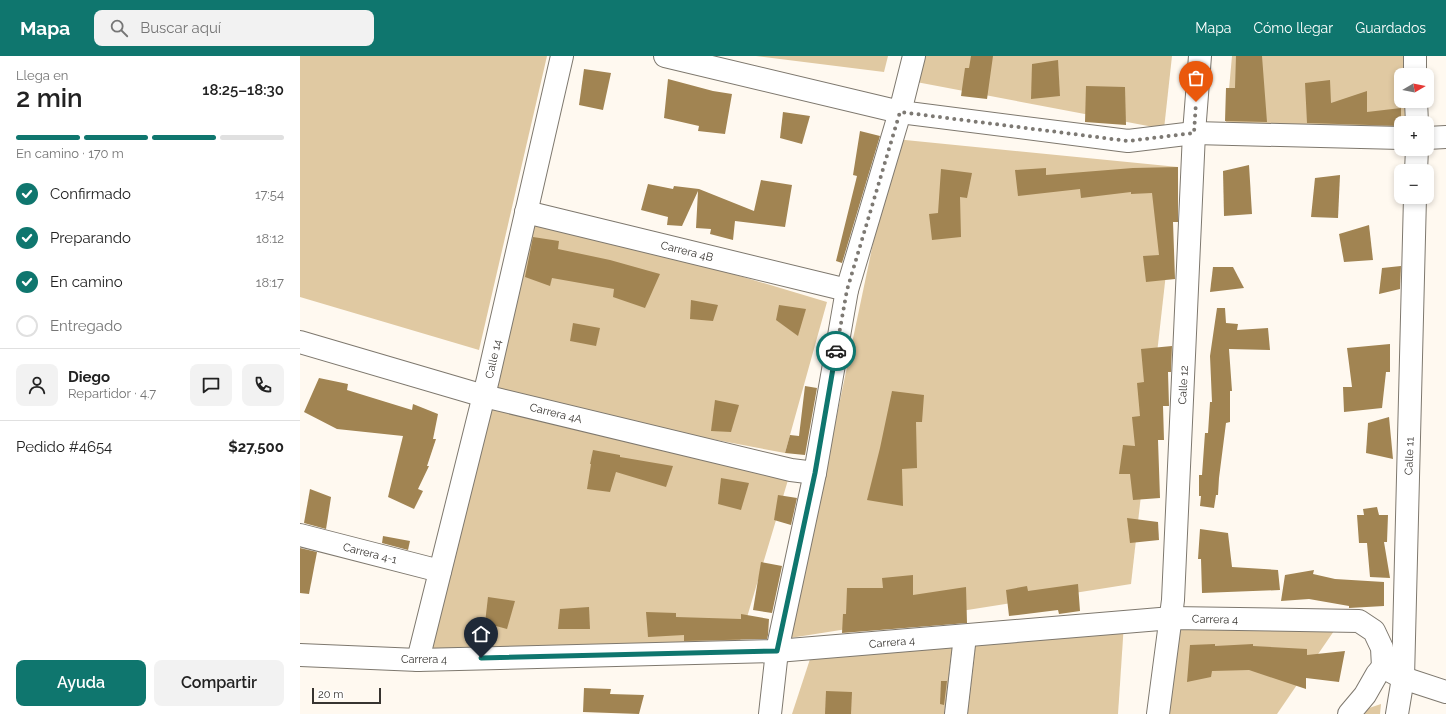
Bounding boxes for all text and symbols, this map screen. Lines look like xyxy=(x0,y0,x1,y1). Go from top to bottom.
search box xyxy=(94,10,374,46)
text: Mapa xyxy=(20,17,70,39)
icon: search xyxy=(108,17,130,39)
text: Buscar aquí xyxy=(140,19,221,37)
text: Mapa xyxy=(1195,20,1231,36)
text: Cómo llegar xyxy=(1253,20,1333,36)
text: Guardados xyxy=(1355,20,1426,36)
pin xyxy=(1179,61,1213,102)
icon: bag xyxy=(1185,67,1207,89)
text: Llega en xyxy=(16,68,68,83)
north arrow xyxy=(1394,68,1434,108)
map controls xyxy=(1394,68,1434,204)
text: 18:25–18:30 xyxy=(202,81,284,99)
text: 2 min xyxy=(16,83,83,113)
button: + xyxy=(1394,116,1434,156)
text: En camino · 170 m xyxy=(16,146,124,161)
button: − xyxy=(1394,164,1434,204)
icon: check xyxy=(16,183,38,205)
text: Confirmado xyxy=(50,185,131,203)
text: 17:54 xyxy=(255,187,284,202)
icon: check xyxy=(16,227,38,249)
text: Preparando xyxy=(50,229,131,247)
text: 18:12 xyxy=(256,231,284,246)
street label: Carrera 4B xyxy=(659,239,714,264)
icon: check xyxy=(16,271,38,293)
text: En camino xyxy=(50,273,123,291)
text: 18:17 xyxy=(256,275,284,290)
text: Entregado xyxy=(50,317,122,335)
courier xyxy=(816,331,856,371)
street label: Calle 14 xyxy=(483,338,504,380)
icon: car xyxy=(825,340,847,362)
button: person xyxy=(16,364,58,406)
button: chat xyxy=(190,364,232,406)
button: phone xyxy=(242,364,284,406)
street label: Calle 12 xyxy=(1176,365,1191,405)
text: Diego xyxy=(68,368,110,386)
text: Repartidor · 4.7 xyxy=(68,386,156,401)
street label: Carrera 4A xyxy=(528,401,584,426)
street label: Calle 11 xyxy=(1402,436,1417,475)
text: Pedido #4654 xyxy=(16,438,112,456)
text: $27,500 xyxy=(228,438,284,456)
street label: Carrera 4-1 xyxy=(341,540,399,567)
street label: Carrera 4 xyxy=(1192,613,1238,626)
pin xyxy=(464,617,498,658)
icon: home xyxy=(470,623,492,645)
street label: Carrera 4 xyxy=(868,634,916,651)
street label: Carrera 4 xyxy=(401,653,447,666)
button: Ayuda xyxy=(16,660,146,706)
button: Compartir xyxy=(154,660,284,706)
scale bar xyxy=(312,686,381,705)
text: 20 m xyxy=(318,688,343,701)

